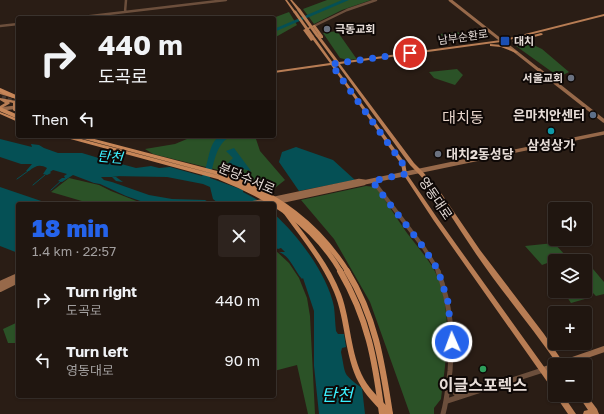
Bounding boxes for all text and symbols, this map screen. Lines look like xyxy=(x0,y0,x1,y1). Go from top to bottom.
place label: 극동교회 xyxy=(335,22,375,35)
marker: 극동교회 xyxy=(322,24,332,34)
street label: 남부순환로 xyxy=(437,27,489,46)
text: 440 m xyxy=(98,28,183,61)
icon: right xyxy=(32,32,84,84)
place label: 대치 xyxy=(514,34,534,47)
marker: 대치 xyxy=(499,35,511,47)
pin xyxy=(393,36,427,70)
icon: arrive xyxy=(399,42,421,64)
text: 도곡로 xyxy=(98,65,148,87)
place label: 서울교회 xyxy=(523,71,563,84)
marker: 서울교회 xyxy=(566,73,576,83)
place label: 은마치안센터 xyxy=(513,107,585,123)
icon: left xyxy=(76,108,98,130)
district label: 대치동 xyxy=(442,108,484,126)
text: Then xyxy=(32,110,68,128)
marker: 은마치안센터 xyxy=(588,110,598,120)
marker: 삼성상가 xyxy=(546,126,556,136)
place label: 삼성상가 xyxy=(527,137,575,153)
place label: 대치2동성당 xyxy=(446,146,514,162)
water label: 탄천 xyxy=(96,147,125,166)
marker: 대치2동성당 xyxy=(433,149,443,159)
street label: 분당수서로 xyxy=(216,159,278,197)
street label: 영동대로 xyxy=(416,174,456,222)
map controls xyxy=(548,202,592,402)
button: sound xyxy=(548,202,592,246)
text: 18 min xyxy=(32,213,109,242)
button: close xyxy=(218,215,260,257)
text: 1.4 km · 22:57 xyxy=(32,243,116,259)
button: layers xyxy=(548,254,592,298)
text: Turn right xyxy=(66,282,137,300)
icon: right xyxy=(32,289,54,311)
text: 440 m xyxy=(215,291,260,309)
text: 도곡로 xyxy=(66,302,102,318)
button: + xyxy=(548,306,592,350)
position arrow xyxy=(431,321,473,363)
text: Turn left xyxy=(66,342,128,360)
icon: left xyxy=(32,349,54,371)
text: 90 m xyxy=(225,351,260,369)
button: − xyxy=(548,358,592,402)
text: 영동대로 xyxy=(66,362,114,378)
marker: 이글스포렉스 xyxy=(478,364,488,374)
place label: 이글스포렉스 xyxy=(439,375,527,395)
water label: 탄천 xyxy=(321,384,355,405)

